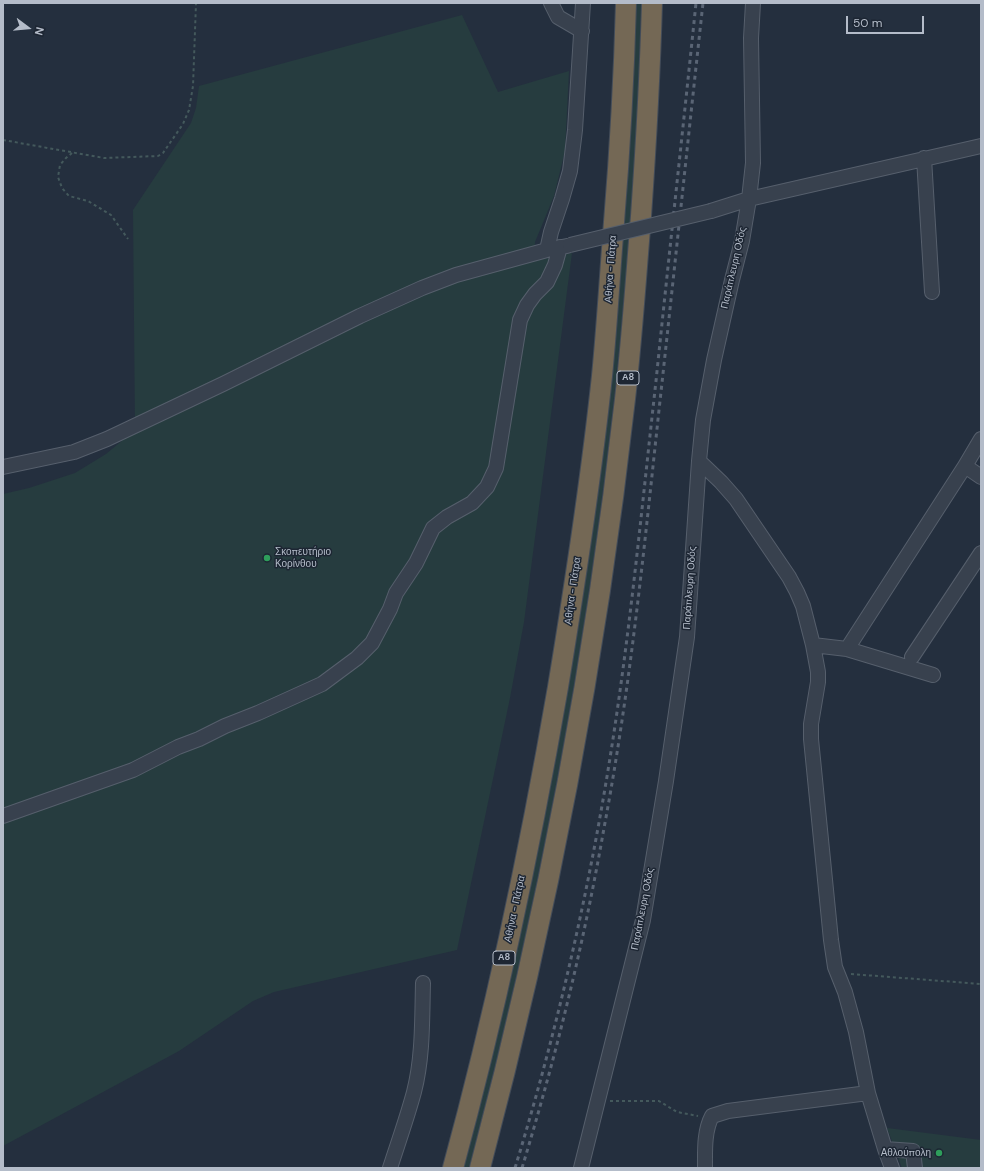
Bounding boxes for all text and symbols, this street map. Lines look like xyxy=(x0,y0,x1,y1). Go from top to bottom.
north arrow xyxy=(8,8,48,48)
scale bar xyxy=(848,8,926,34)
text: 50 m xyxy=(853,15,882,31)
text: N xyxy=(32,26,47,37)
street label: Παράπλευρη Οδός xyxy=(719,226,749,310)
street label: Αθήνα - Πάτρα xyxy=(603,235,619,303)
road number: Α8 xyxy=(617,371,639,385)
place label: Σκοπευτήριο Κορίνθου xyxy=(275,546,331,570)
street label: Παράπλευρη Οδός xyxy=(681,546,699,630)
marker: Σκοπευτήριο Κορίνθου xyxy=(262,553,272,563)
street label: Αθήνα - Πάτρα xyxy=(562,557,584,625)
street label: Παράπλευρη Οδός xyxy=(629,867,657,951)
street label: Αθήνα - Πάτρα xyxy=(502,875,528,943)
road number: Α8 xyxy=(493,951,515,965)
place label: Αθλούπολη xyxy=(881,1147,931,1159)
marker: Αθλούπολη xyxy=(934,1148,944,1158)

